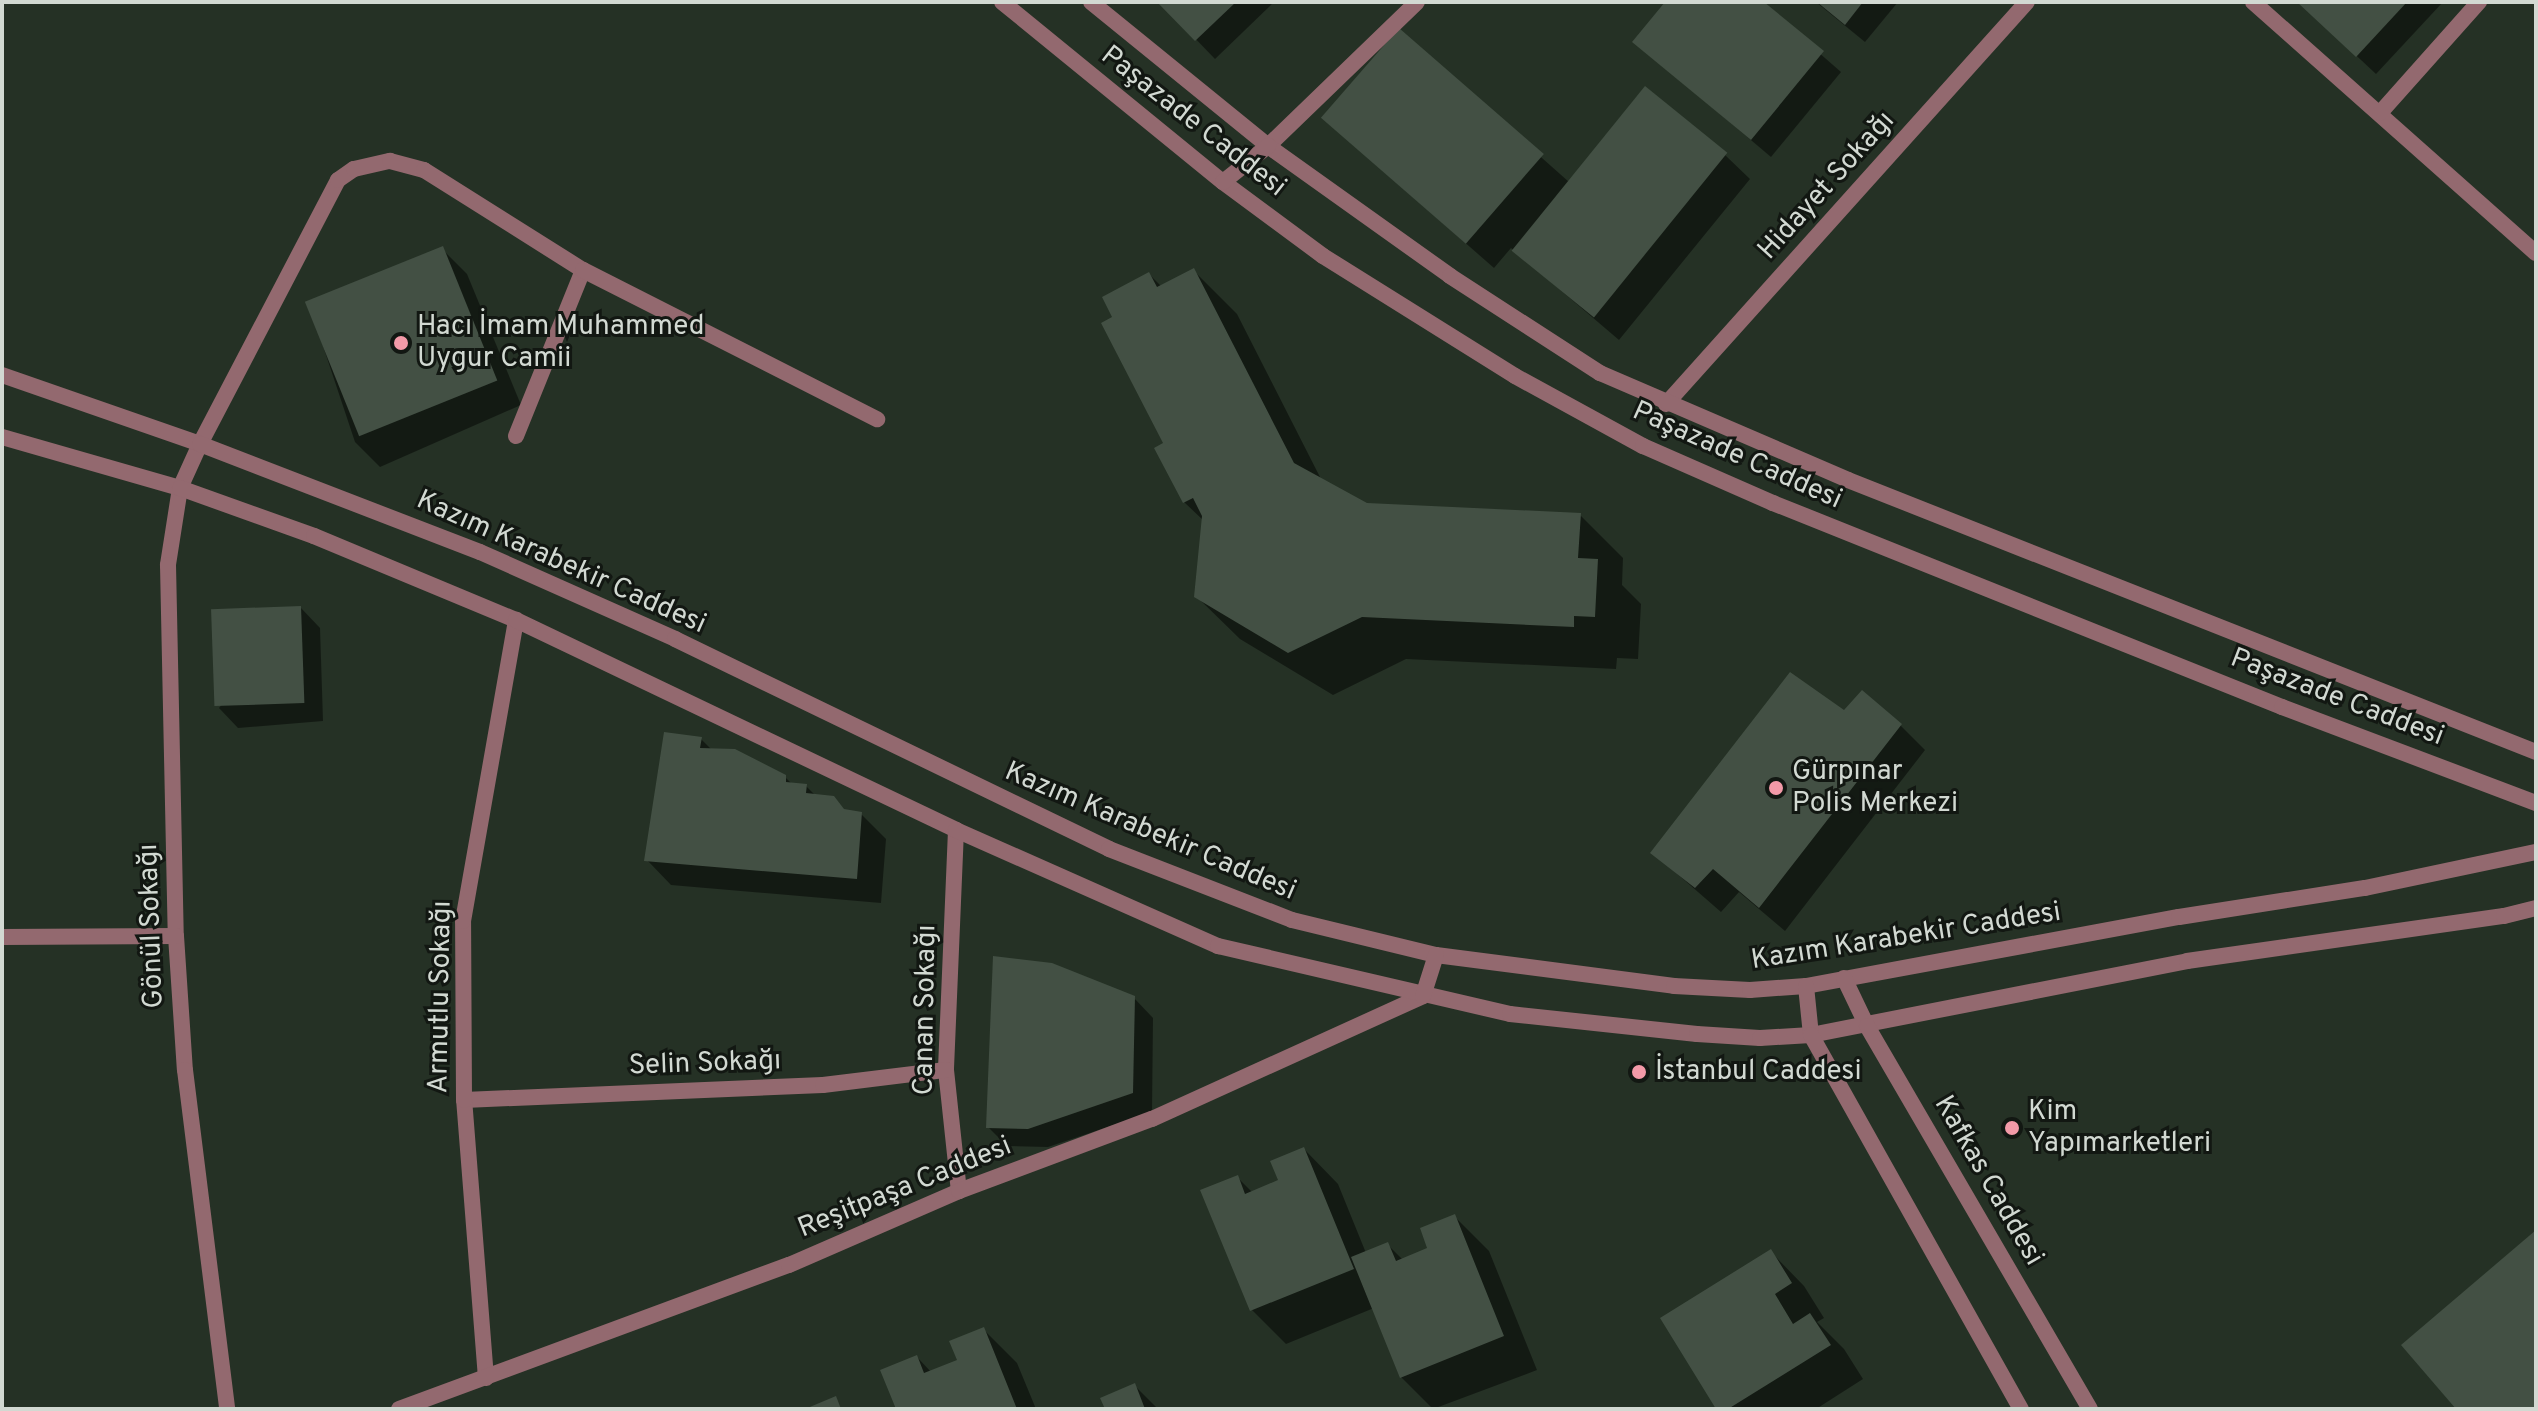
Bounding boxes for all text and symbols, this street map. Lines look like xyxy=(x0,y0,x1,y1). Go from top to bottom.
street label: Paşazade Caddesi xyxy=(1094,39,1292,205)
street label: Hidayet Sokağı xyxy=(1752,105,1902,267)
place label: Hacı İmam Muhammed Uygur Camii xyxy=(417,310,705,376)
marker: Hacı İmam Muhammed Uygur Camii xyxy=(392,334,410,352)
street label: Paşazade Caddesi xyxy=(1627,395,1847,517)
street label: Kazım Karabekir Caddesi xyxy=(411,484,711,642)
street label: Paşazade Caddesi xyxy=(2226,642,2448,754)
street label: Kazım Karabekir Caddesi xyxy=(999,755,1301,909)
place label: Gürpınar Polis Merkezi xyxy=(1792,755,1958,821)
marker: Gürpınar Polis Merkezi xyxy=(1767,779,1785,797)
street label: Gönül Sokağı xyxy=(132,843,172,1009)
street label: Kazım Karabekir Caddesi xyxy=(1749,896,2063,978)
street label: Armutlu Sokağı xyxy=(423,900,459,1094)
street label: Canan Sokağı xyxy=(908,924,944,1096)
street label: Selin Sokağı xyxy=(628,1045,782,1083)
place label: İstanbul Caddesi xyxy=(1655,1055,1862,1089)
marker: İstanbul Caddesi xyxy=(1630,1063,1648,1081)
street label: Kafkas Caddesi xyxy=(1926,1090,2050,1272)
place label: Kim Yapımarketleri xyxy=(2028,1095,2211,1161)
marker: Kim Yapımarketleri xyxy=(2003,1119,2021,1137)
street label: Reşitpaşa Caddesi xyxy=(793,1130,1017,1246)

